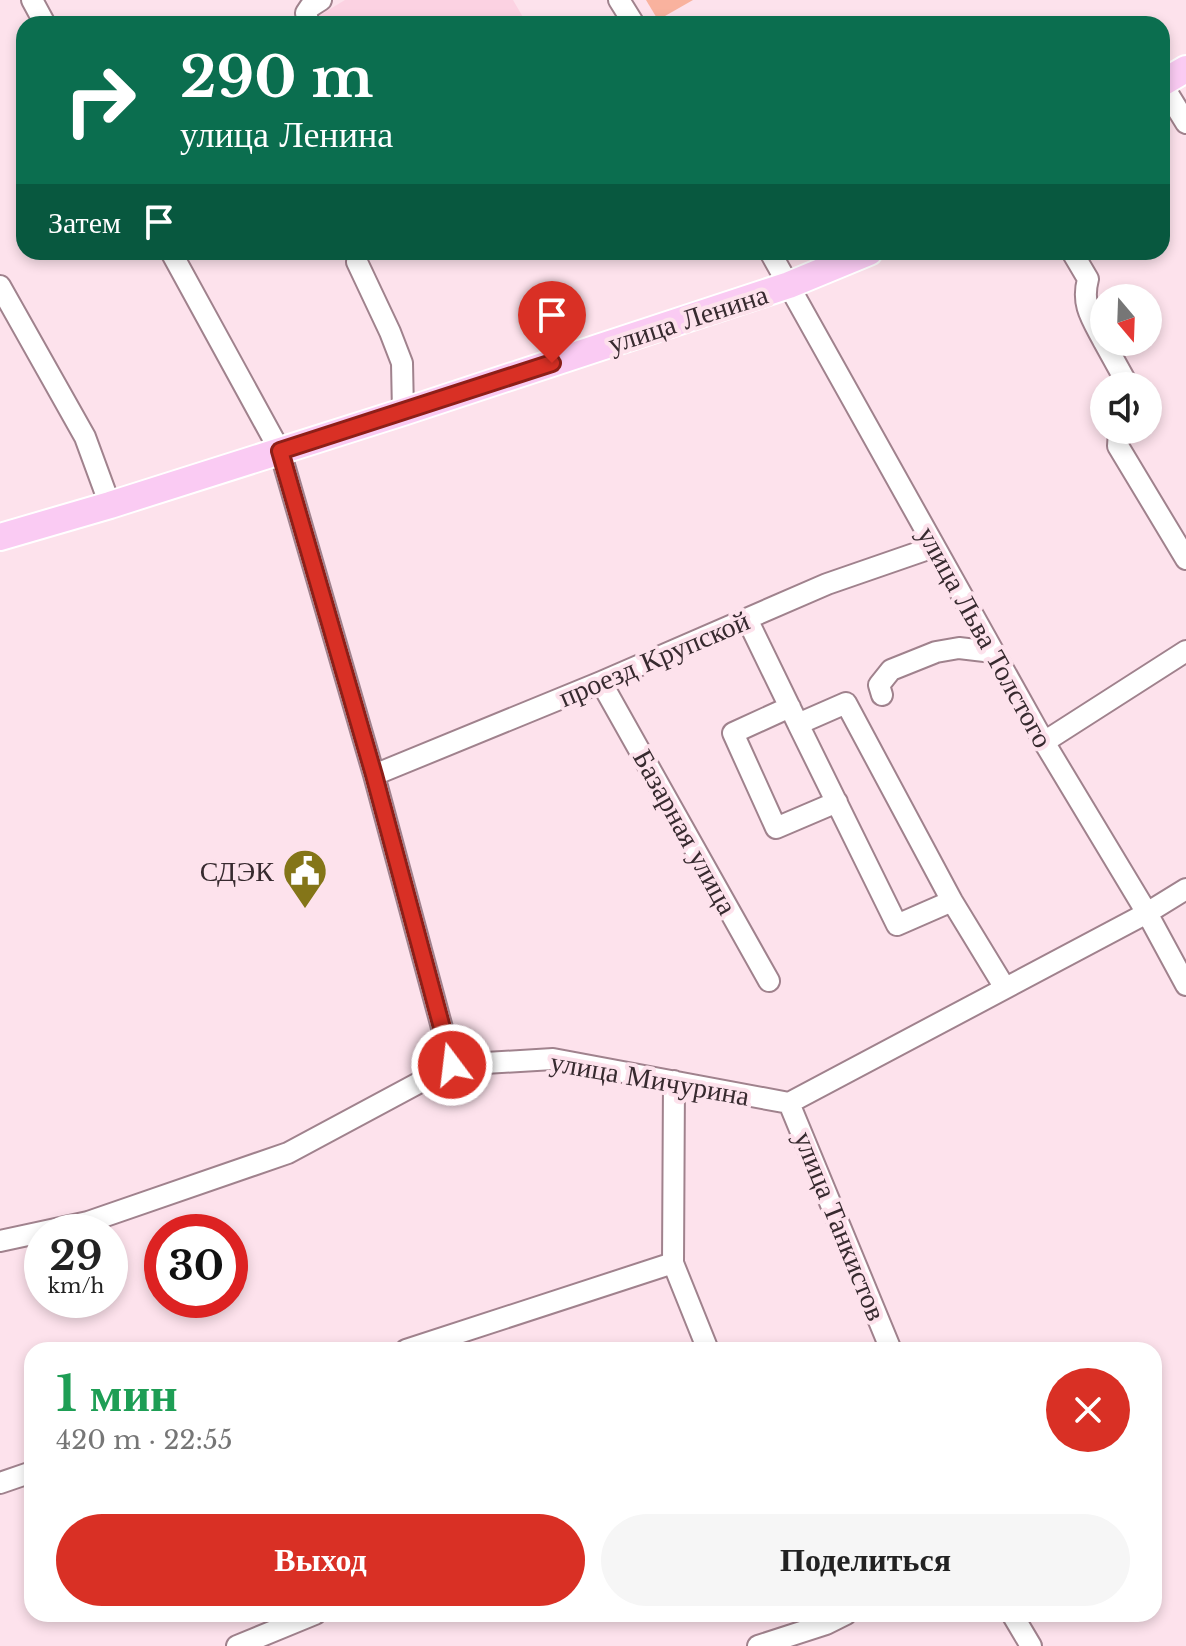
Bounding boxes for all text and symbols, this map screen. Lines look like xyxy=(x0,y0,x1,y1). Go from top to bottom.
text: 290 m xyxy=(180,43,373,112)
icon: right xyxy=(48,48,152,152)
text: улица Ленина xyxy=(180,112,393,157)
icon: arrive xyxy=(137,200,181,244)
text: Затем xyxy=(48,204,121,241)
street label: улица Ленина xyxy=(604,277,773,361)
pin xyxy=(518,281,586,363)
north arrow xyxy=(1090,284,1162,356)
map controls xyxy=(1090,284,1162,444)
icon: arrive xyxy=(530,293,574,337)
button: sound xyxy=(1090,372,1162,444)
street label: улица Льва Толстого xyxy=(910,520,1060,754)
street label: проезд Крупской xyxy=(553,603,755,715)
street label: Базарная улица xyxy=(625,743,745,921)
public building icon: СДЭК xyxy=(281,847,329,910)
place label: СДЭК xyxy=(200,854,274,889)
position arrow xyxy=(410,1023,494,1107)
street label: улица Мичурина xyxy=(548,1044,753,1114)
street label: улица Танкистов xyxy=(786,1126,894,1326)
speed limit sign: 30 xyxy=(144,1214,248,1318)
text: 29 xyxy=(50,1231,103,1281)
text: km/h xyxy=(48,1274,104,1298)
text: 1 мин xyxy=(56,1364,178,1424)
button: close xyxy=(1046,1368,1130,1452)
text: 420 m · 22:55 xyxy=(56,1424,232,1456)
button: Выход xyxy=(56,1514,585,1606)
button: Поделиться xyxy=(601,1514,1130,1606)

